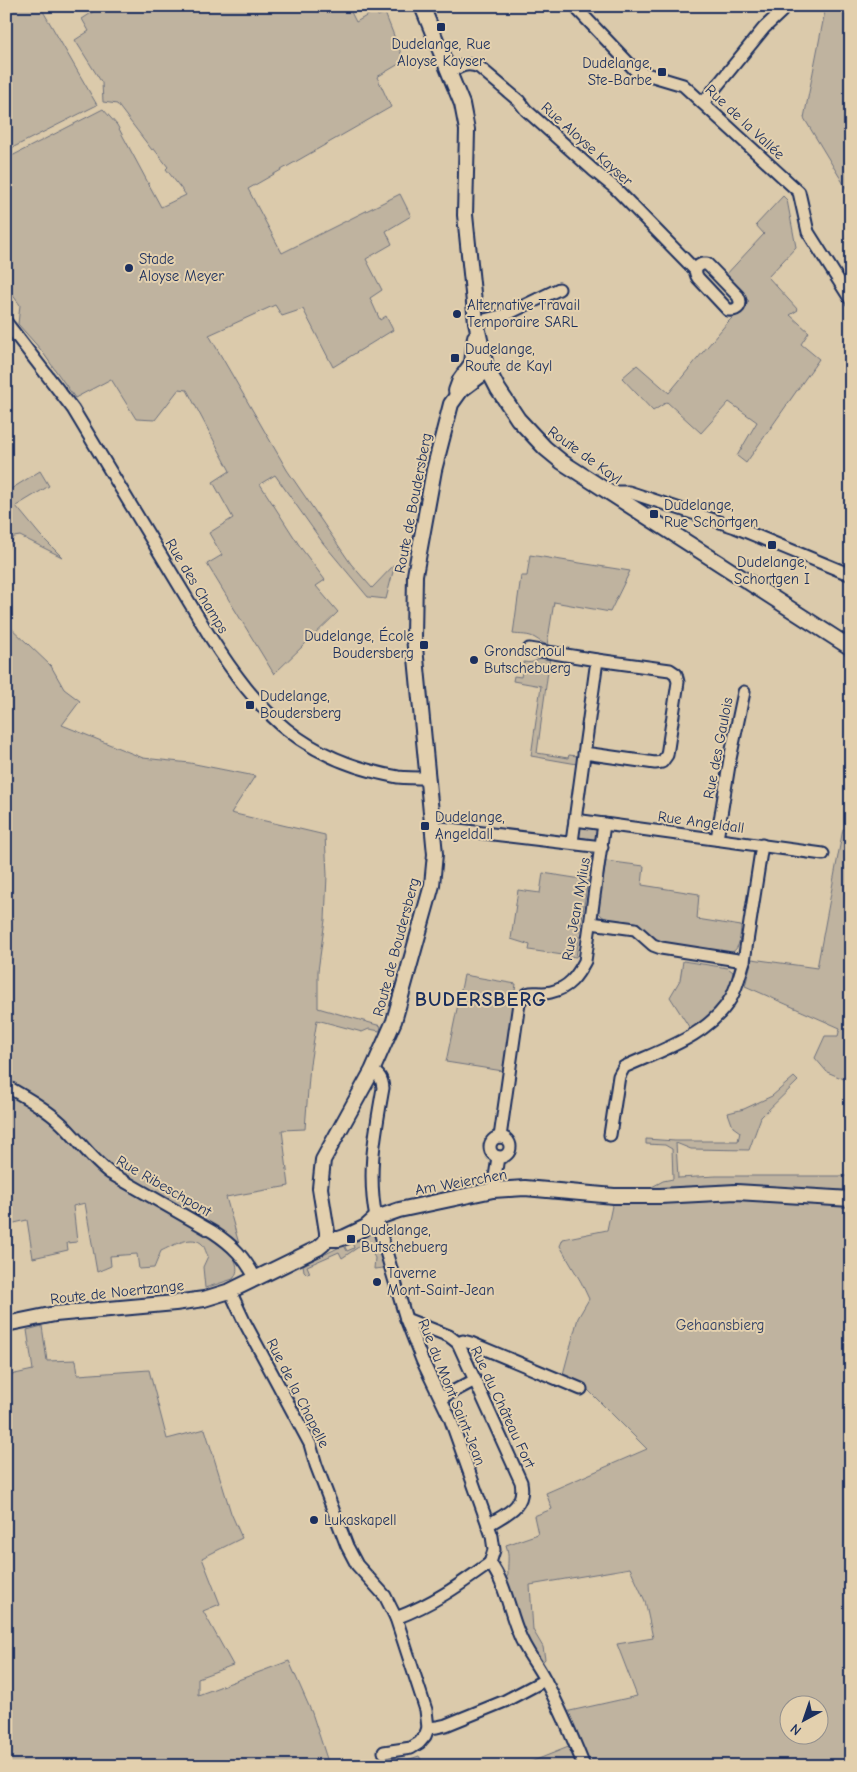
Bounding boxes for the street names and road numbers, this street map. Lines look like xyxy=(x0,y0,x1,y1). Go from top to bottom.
street label: Rue de la Vallée xyxy=(702,81,789,164)
street label: Rue Aloyse Kayser xyxy=(538,98,636,190)
street label: Route de Kayl xyxy=(544,422,626,488)
street label: Route de Boudersberg xyxy=(391,431,435,575)
street label: Rue des Champs xyxy=(162,535,232,637)
street label: Rue des Gaulois xyxy=(699,696,737,800)
street label: Rue Angeldall xyxy=(657,807,745,837)
street label: Rue Jean Mylius xyxy=(558,856,594,962)
street label: Route de Boudersberg xyxy=(369,876,423,1018)
street label: Rue Ribeschpont xyxy=(113,1151,215,1221)
street label: Am Weierchen xyxy=(414,1165,508,1199)
street label: Route de Noertzange xyxy=(49,1276,185,1308)
street label: Rue du Mont Saint-Jean xyxy=(414,1316,490,1468)
street label: Rue de la Chapelle xyxy=(263,1335,334,1451)
street label: Rue du Château Fort xyxy=(467,1343,539,1471)

